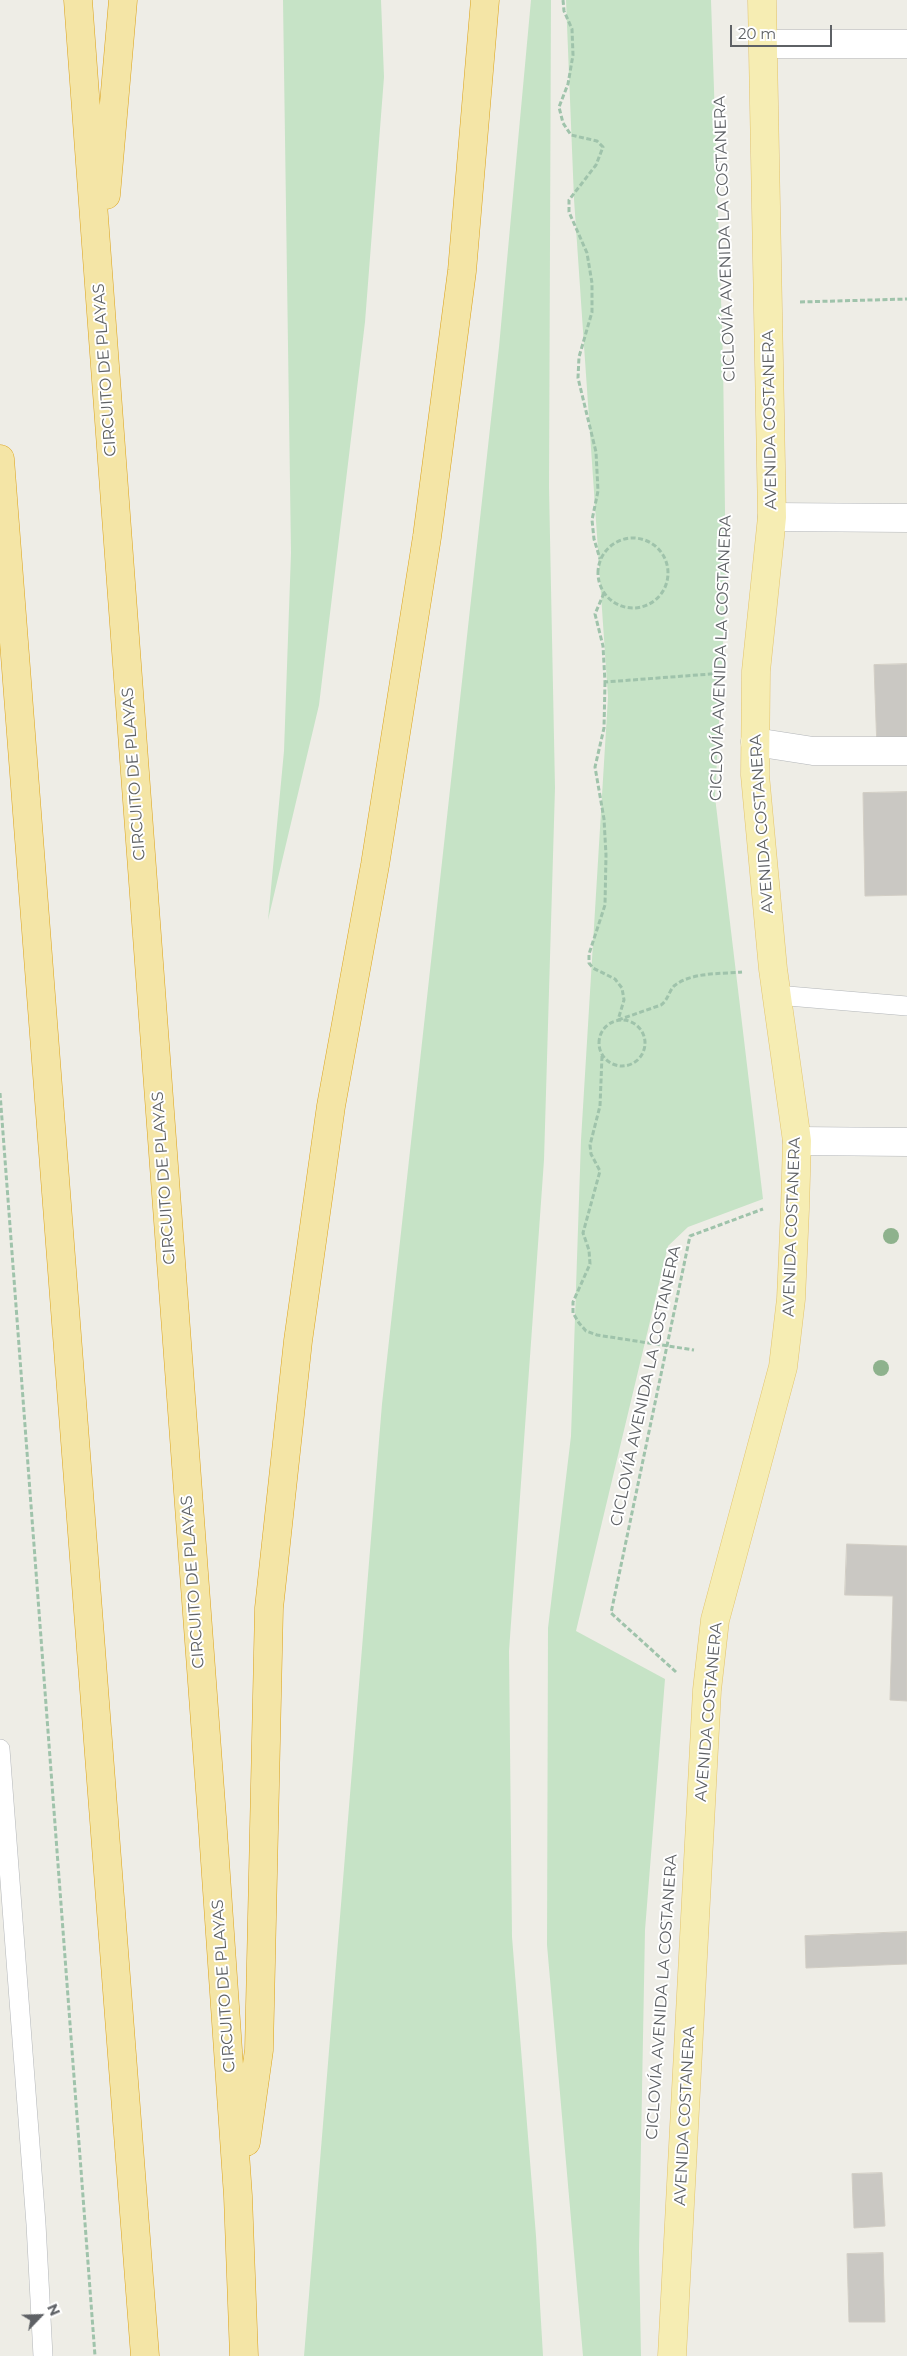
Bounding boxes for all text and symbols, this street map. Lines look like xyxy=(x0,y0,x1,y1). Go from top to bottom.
scale bar xyxy=(732,15,834,47)
text: 20 m xyxy=(738,24,776,43)
street label: CICLOVÍA AVENIDA LA COSTANERA xyxy=(710,96,740,382)
street label: CIRCUITO DE PLAYAS xyxy=(89,283,121,457)
street label: AVENIDA COSTANERA xyxy=(759,330,781,510)
street label: CICLOVÍA AVENIDA LA COSTANERA xyxy=(706,515,736,801)
street label: CIRCUITO DE PLAYAS xyxy=(118,687,150,861)
street label: AVENIDA COSTANERA xyxy=(746,734,778,914)
street label: CIRCUITO DE PLAYAS xyxy=(148,1091,180,1265)
street label: AVENIDA COSTANERA xyxy=(779,1137,805,1317)
street label: CICLOVÍA AVENIDA LA COSTANERA xyxy=(607,1244,685,1528)
street label: CIRCUITO DE PLAYAS xyxy=(177,1495,209,1669)
street label: AVENIDA COSTANERA xyxy=(692,1622,726,1802)
street label: CICLOVÍA AVENIDA LA COSTANERA xyxy=(642,1854,682,2140)
street label: CIRCUITO DE PLAYAS xyxy=(208,1899,240,2073)
street label: AVENIDA COSTANERA xyxy=(671,2026,699,2206)
north arrow xyxy=(15,2291,65,2341)
text: N xyxy=(43,2301,64,2319)

